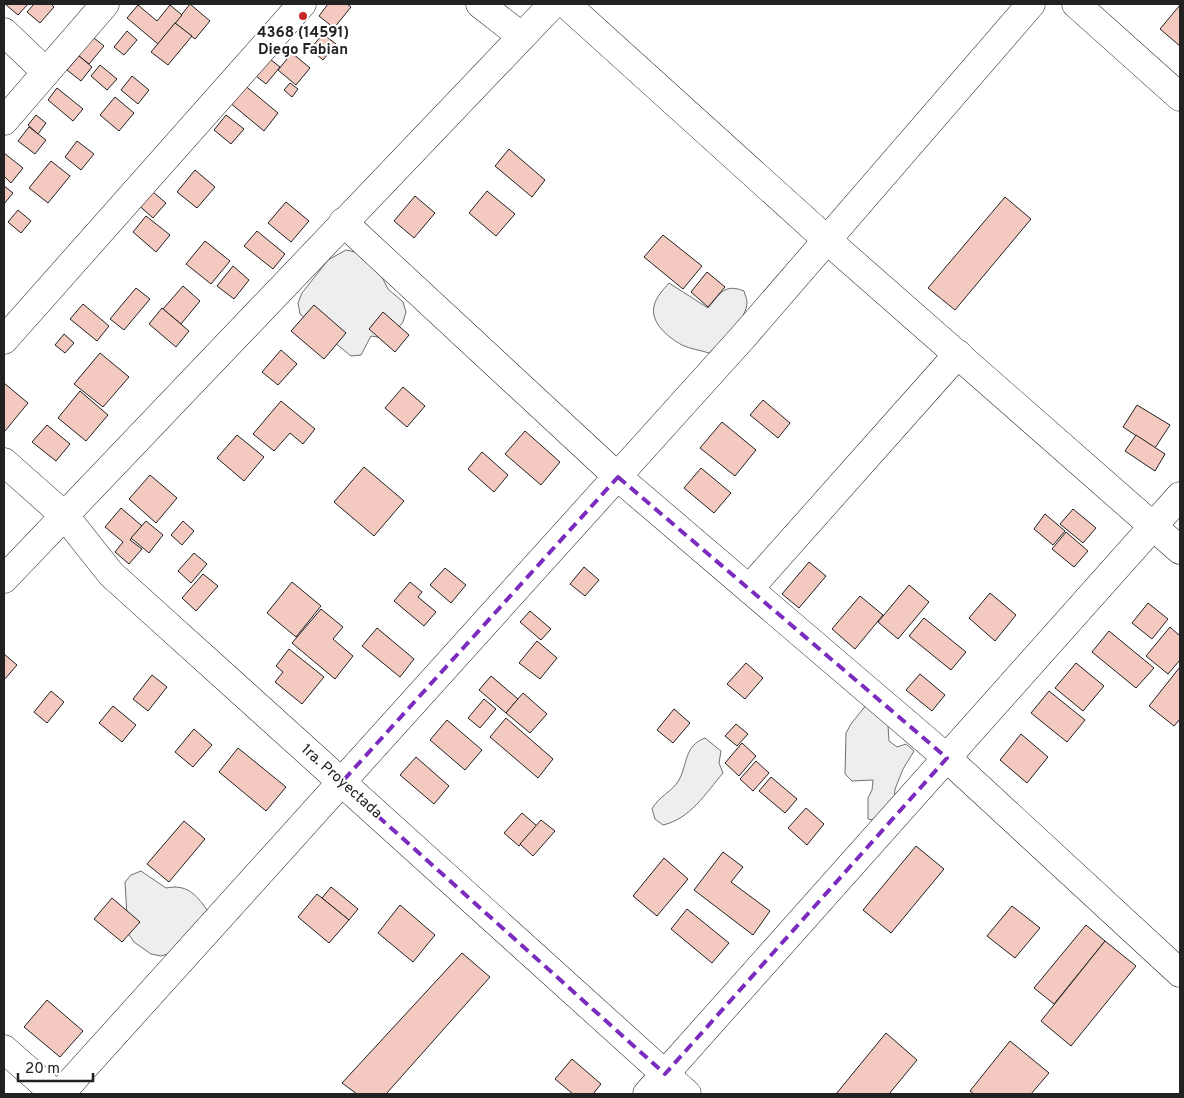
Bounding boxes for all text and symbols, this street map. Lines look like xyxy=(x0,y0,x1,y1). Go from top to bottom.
marker: 4368 (14591) Diego Fabian xyxy=(297,10,309,22)
place label: 4368 (14591) Diego Fabian xyxy=(257,24,349,60)
street label: 1ra. Proyectada xyxy=(296,741,386,823)
scale bar xyxy=(18,1050,92,1082)
text: 20 m xyxy=(25,1060,60,1079)

